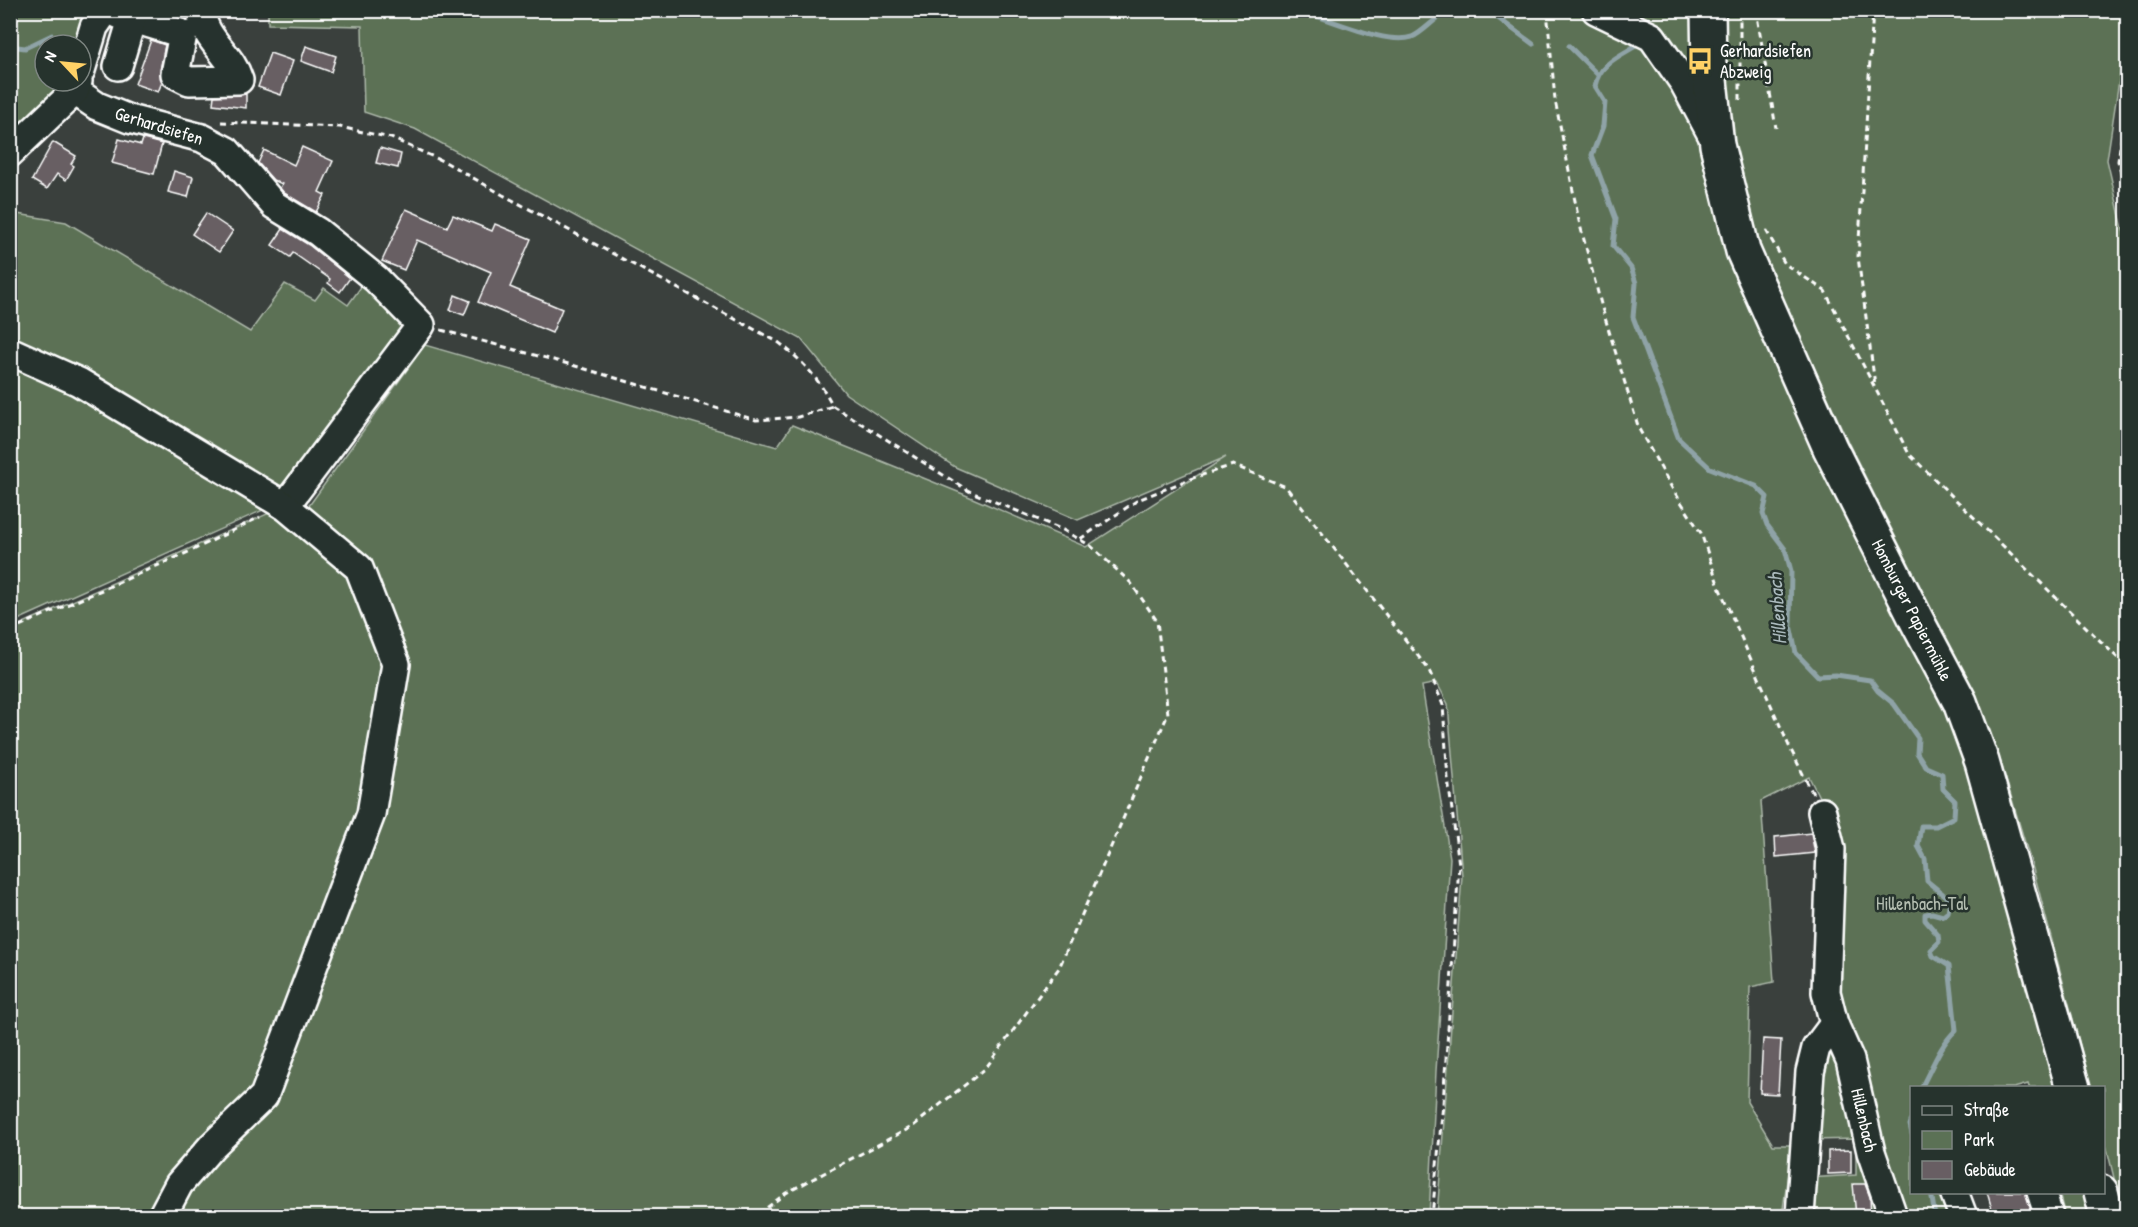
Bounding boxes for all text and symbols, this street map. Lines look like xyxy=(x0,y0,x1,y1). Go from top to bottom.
north arrow xyxy=(33,33,93,93)
place label: Gerhardsiefen Abzweig xyxy=(1720,38,1811,84)
bus stop icon: Gerhardsiefen Abzweig xyxy=(1685,46,1715,76)
text: N xyxy=(38,47,61,65)
street label: Gerhardsiefen xyxy=(112,100,206,151)
street label: Homburger Papiermühle xyxy=(1866,535,1959,685)
water label: Hillenbach xyxy=(1760,571,1792,646)
park label: Hillenbach-Tal xyxy=(1876,891,1968,916)
street label: Hillenbach xyxy=(1845,1086,1884,1155)
legend xyxy=(1910,1086,2105,1194)
text: Straße xyxy=(1964,1097,2009,1122)
text: Park xyxy=(1964,1127,1995,1152)
text: Gebäude xyxy=(1964,1157,2016,1182)

